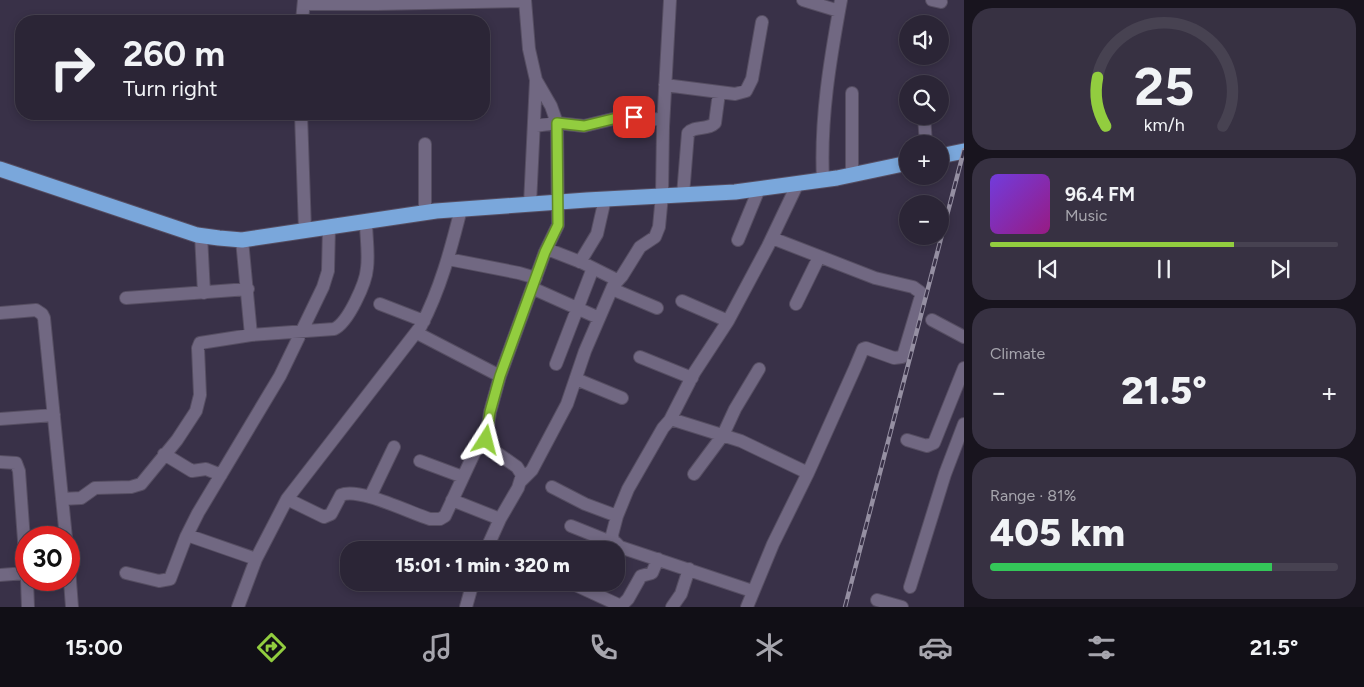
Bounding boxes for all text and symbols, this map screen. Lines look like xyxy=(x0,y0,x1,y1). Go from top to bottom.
map controls xyxy=(899,15,949,245)
button: sound xyxy=(899,15,949,65)
text: 260 m xyxy=(123,33,225,75)
icon: right xyxy=(40,35,105,100)
text: 25 xyxy=(1134,56,1194,118)
text: Turn right xyxy=(123,75,218,102)
button: search xyxy=(899,75,949,125)
pin xyxy=(613,96,655,138)
icon: arrive xyxy=(620,103,648,131)
text: km/h xyxy=(1144,114,1184,135)
button: + xyxy=(899,135,949,185)
text: 96.4 FM xyxy=(1065,183,1135,206)
button: − xyxy=(899,195,949,245)
text: Music xyxy=(1065,206,1107,225)
icon: previous xyxy=(1034,255,1062,283)
icon: pause xyxy=(1150,255,1178,283)
icon: next xyxy=(1266,255,1294,283)
text: Climate xyxy=(990,344,1045,363)
text: 21.5° xyxy=(1121,368,1207,414)
text: − xyxy=(990,375,1007,409)
text: + xyxy=(1321,375,1338,409)
position arrow xyxy=(459,413,511,465)
text: Range · 81% xyxy=(990,486,1076,505)
text: 405 km xyxy=(990,510,1125,556)
speed limit sign: 30 xyxy=(15,526,80,591)
text: 15:01 · 1 min · 320 m xyxy=(395,554,570,577)
icon: directions xyxy=(254,630,289,665)
icon: music xyxy=(420,630,455,665)
icon: phone xyxy=(586,630,621,665)
icon: climate xyxy=(752,630,787,665)
icon: car xyxy=(918,630,953,665)
icon: filters xyxy=(1084,630,1119,665)
text: 15:00 xyxy=(66,634,123,661)
text: 21.5° xyxy=(1250,634,1298,661)

